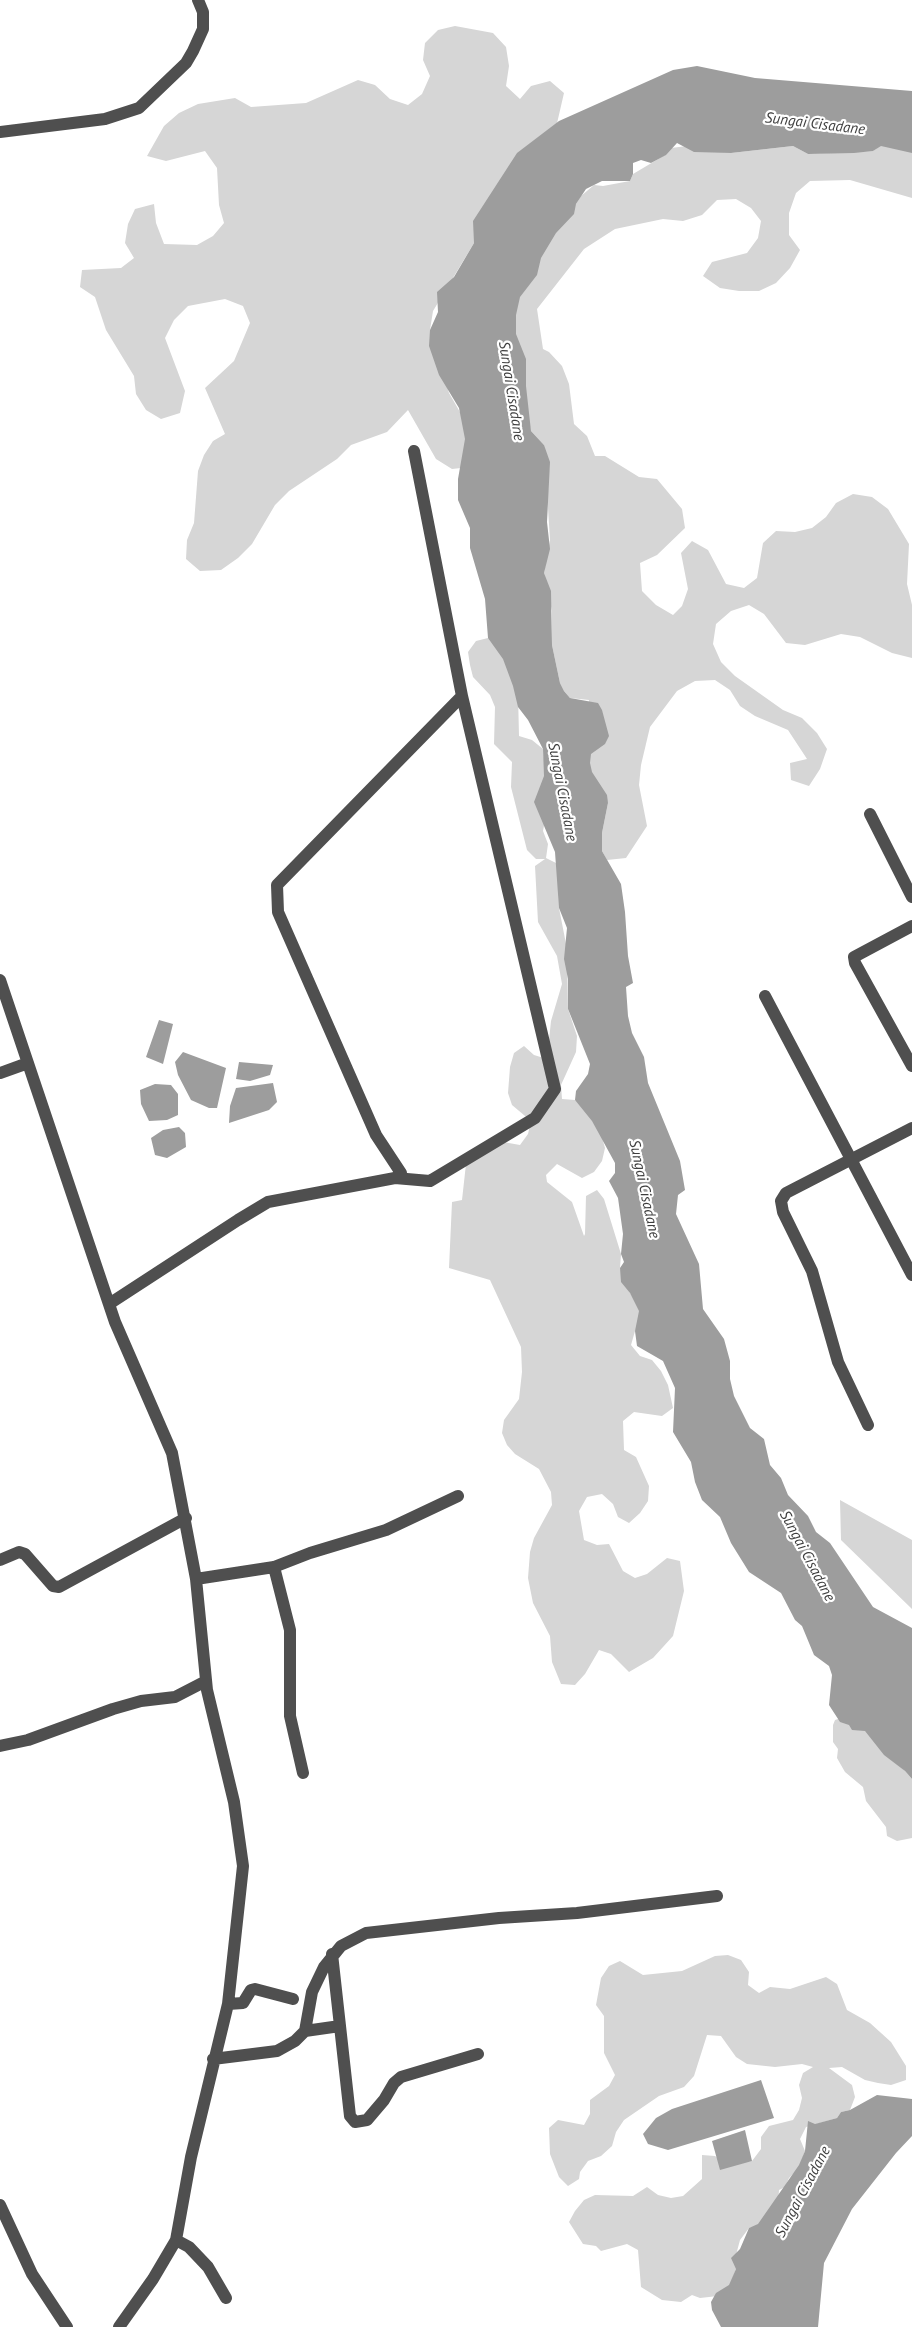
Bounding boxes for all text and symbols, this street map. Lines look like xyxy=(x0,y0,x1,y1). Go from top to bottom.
water label: Sungai Cisadane xyxy=(764,109,866,139)
water label: Sungai Cisadane xyxy=(494,340,528,442)
water label: Sungai Cisadane xyxy=(544,741,580,843)
water label: Sungai Cisadane xyxy=(625,1138,663,1240)
water label: Sungai Cisadane xyxy=(775,1507,839,1605)
water label: Sungai Cisadane xyxy=(771,2143,835,2241)

